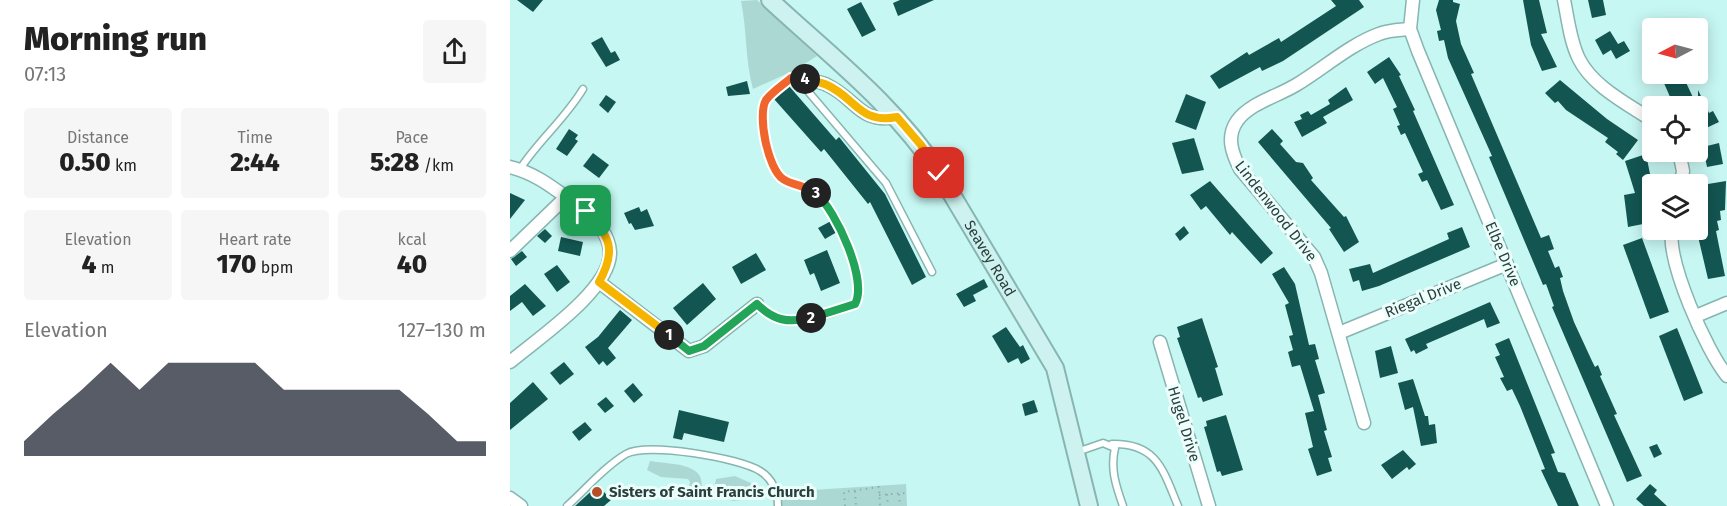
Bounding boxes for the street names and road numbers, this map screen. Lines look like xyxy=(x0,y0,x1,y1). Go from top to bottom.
street label: Lindenwood Drive xyxy=(1231,157,1321,265)
street label: Seavey Road xyxy=(960,217,1019,300)
street label: Elbe Drive xyxy=(1481,219,1525,289)
street label: Riegal Drive xyxy=(1382,275,1464,321)
street label: Hugel Drive xyxy=(1164,384,1204,464)

